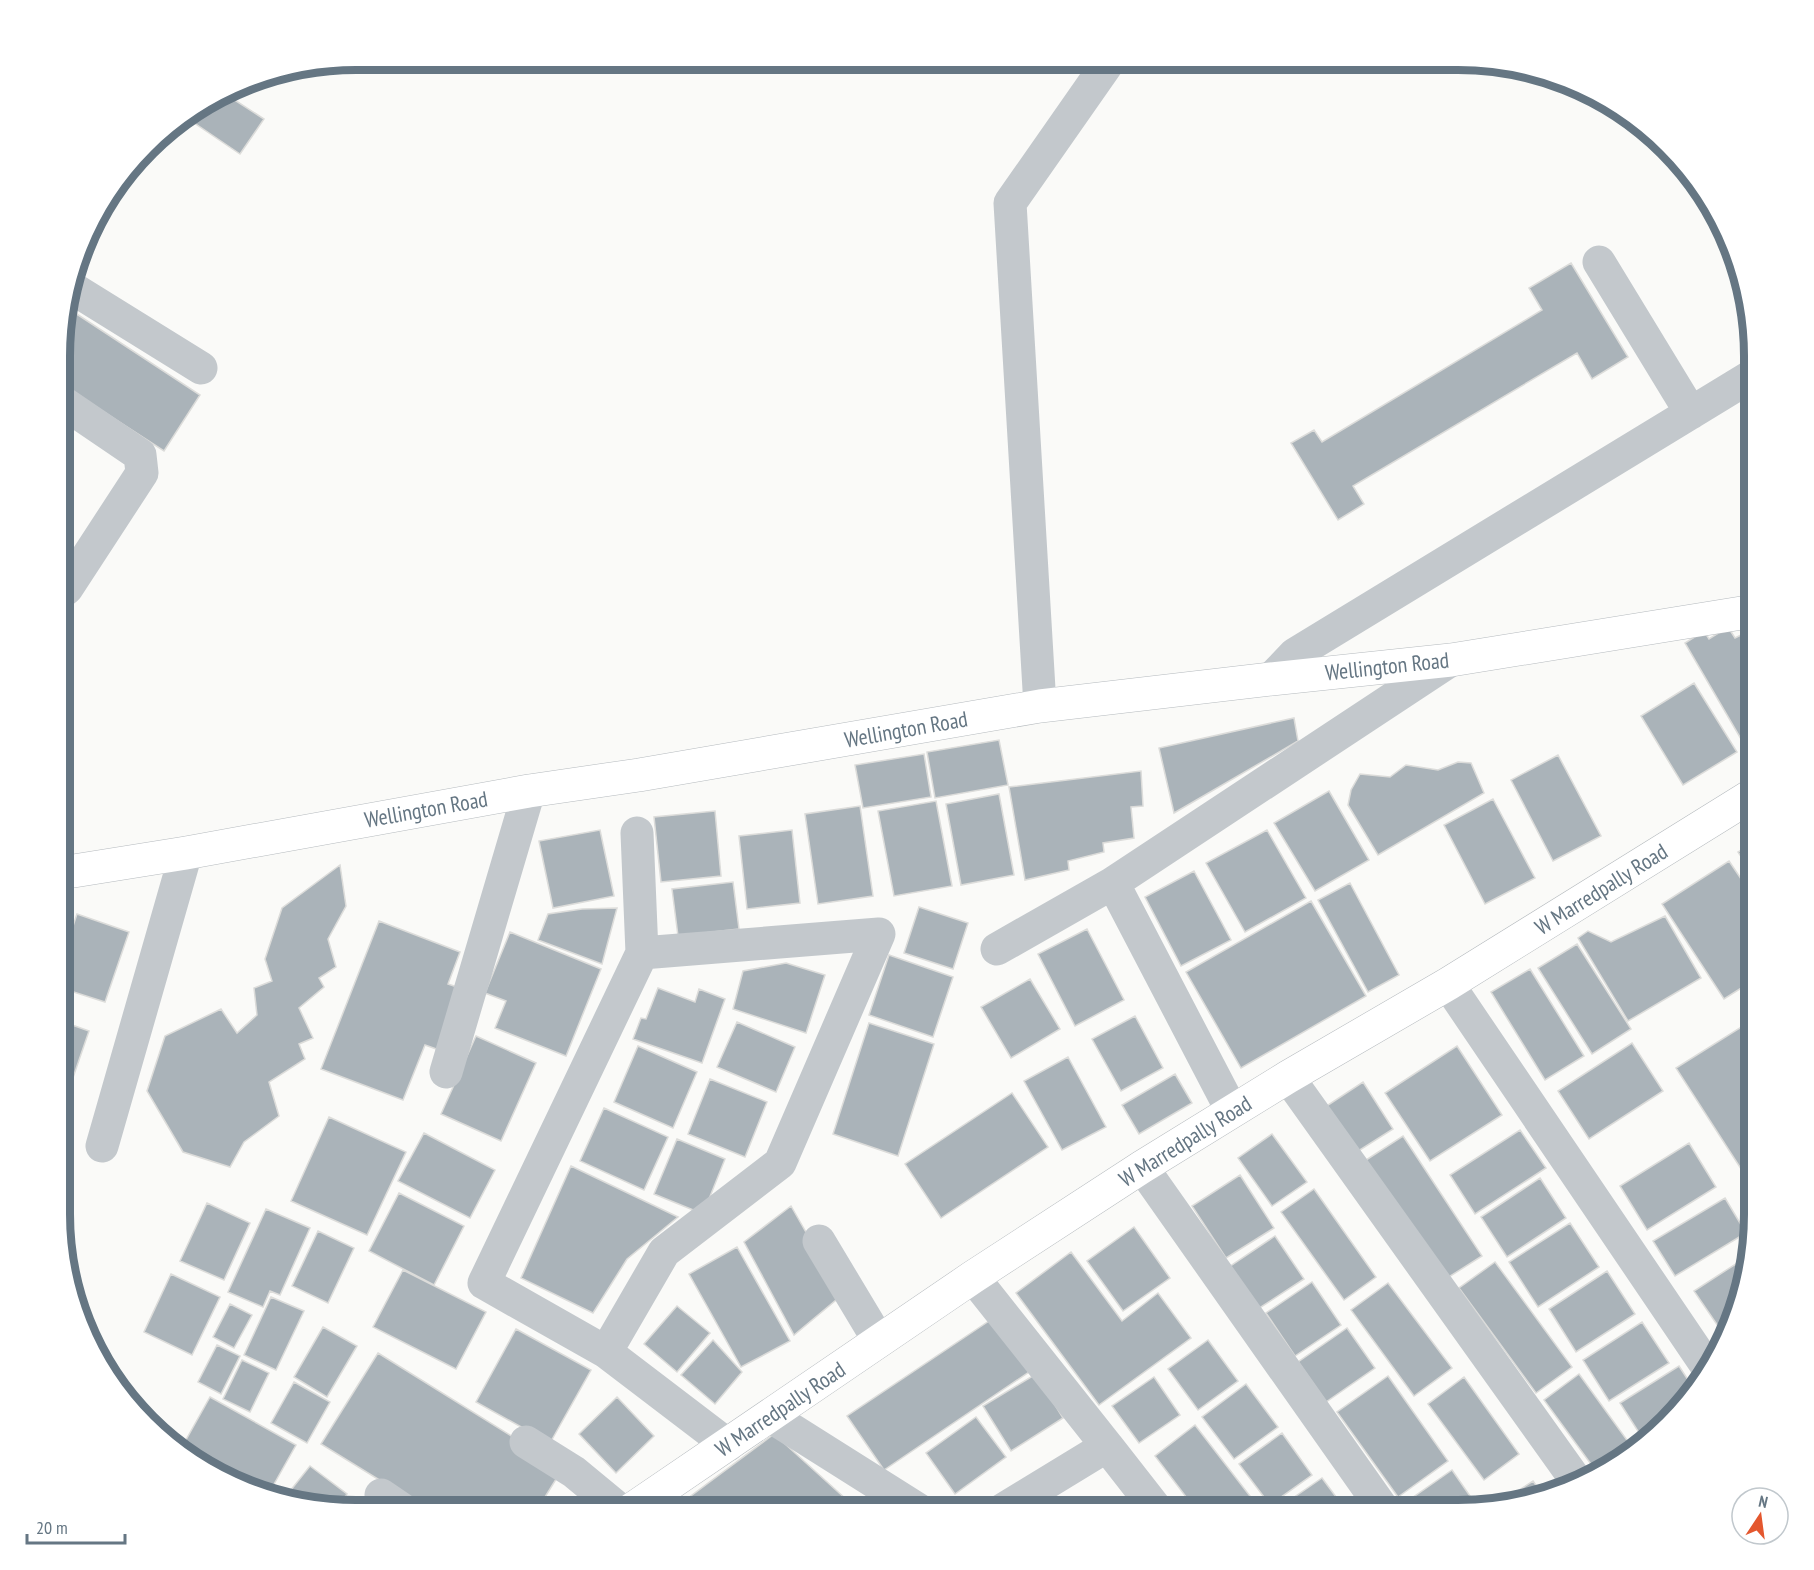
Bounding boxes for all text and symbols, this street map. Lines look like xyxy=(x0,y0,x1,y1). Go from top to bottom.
street label: Wellington Road xyxy=(1324,646,1450,686)
street label: Wellington Road xyxy=(842,704,970,754)
street label: Wellington Road xyxy=(362,784,490,834)
street label: W Marredpally Road xyxy=(1530,837,1672,941)
street label: W Marredpally Road xyxy=(1114,1089,1256,1193)
street label: W Marredpally Road xyxy=(710,1355,850,1463)
north arrow xyxy=(1730,1486,1790,1546)
text: N xyxy=(1757,1491,1770,1512)
scale bar xyxy=(27,1507,124,1545)
text: 20 m xyxy=(36,1516,68,1539)

